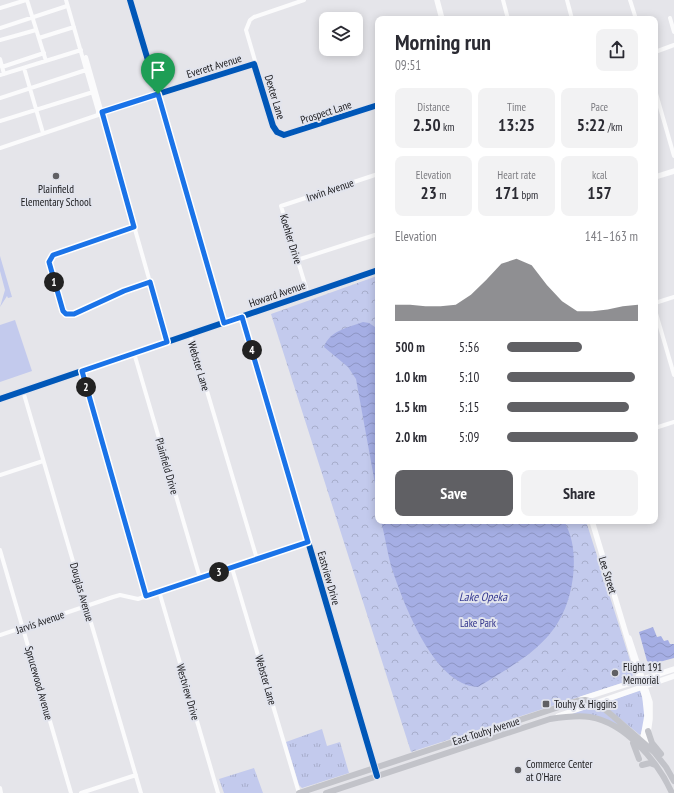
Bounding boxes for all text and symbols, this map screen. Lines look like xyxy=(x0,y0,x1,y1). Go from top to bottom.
map controls xyxy=(319,12,363,56)
button: layers xyxy=(319,12,363,56)
text: Morning run xyxy=(395,28,491,56)
button: share xyxy=(596,29,638,71)
street label: Everett Avenue xyxy=(185,51,244,81)
pin xyxy=(141,53,175,94)
text: 09:51 xyxy=(395,57,421,74)
icon: arrive xyxy=(147,59,169,81)
street label: Dexter Lane xyxy=(262,73,289,121)
street label: Prospect Lane xyxy=(299,97,354,127)
text: Distance xyxy=(417,100,450,114)
text: Time xyxy=(507,100,526,114)
text: Pace xyxy=(591,100,608,114)
text: 2.50 xyxy=(413,114,441,136)
text: 13:25 xyxy=(498,114,535,136)
text: 5:22 xyxy=(577,114,605,136)
text: km xyxy=(441,120,454,134)
text: /km xyxy=(605,120,622,134)
text: Elevation xyxy=(416,168,451,182)
text: Heart rate xyxy=(497,168,536,182)
text: kcal xyxy=(592,168,607,182)
marker: Plainfield Elementary School xyxy=(51,171,61,181)
street label: Irwin Avenue xyxy=(304,175,356,205)
place label: Plainfield Elementary School xyxy=(21,182,92,209)
text: 23 xyxy=(421,182,437,204)
text: 171 xyxy=(495,182,519,204)
text: 157 xyxy=(587,182,612,204)
text: m xyxy=(437,188,446,202)
text: bpm xyxy=(519,188,538,202)
street label: Koehler Drive xyxy=(277,212,305,266)
text: Elevation xyxy=(395,228,437,245)
text: 141–163 m xyxy=(585,228,638,245)
pin: 1 xyxy=(44,272,64,292)
text: 1 xyxy=(51,275,57,289)
street label: Howard Avenue xyxy=(247,278,308,310)
text: 500 m xyxy=(395,339,425,356)
text: 5:56 xyxy=(459,339,479,356)
street label: Webster Lane xyxy=(185,340,213,393)
pin: 4 xyxy=(242,340,262,360)
text: 4 xyxy=(249,343,255,357)
text: 1.0 km xyxy=(395,369,427,386)
text: 5:10 xyxy=(459,369,479,386)
pin: 2 xyxy=(76,377,96,397)
text: 2 xyxy=(83,380,89,394)
text: 1.5 km xyxy=(395,399,427,416)
text: 5:15 xyxy=(459,399,479,416)
text: 2.0 km xyxy=(395,429,427,446)
text: 5:09 xyxy=(459,429,479,446)
street label: Plainfield Drive xyxy=(152,436,182,496)
button: Save xyxy=(395,470,513,516)
button: Share xyxy=(521,470,638,516)
street label: Eastview Drive xyxy=(315,549,344,607)
street label: Lee Street xyxy=(596,555,620,595)
street label: Douglas Avenue xyxy=(67,561,97,623)
pin: 3 xyxy=(209,562,229,582)
text: 3 xyxy=(216,565,222,579)
water label: Lake Opeka xyxy=(459,589,508,604)
street label: Jarvis Avenue xyxy=(13,607,66,637)
park label: Lake Park xyxy=(460,616,497,630)
street label: Sprucewood Avenue xyxy=(22,645,56,722)
street label: Webster Lane xyxy=(252,654,280,707)
place label: Flight 191 Memorial xyxy=(623,660,662,687)
street label: Westview Drive xyxy=(173,662,203,722)
marker: Flight 191 Memorial xyxy=(610,668,620,678)
place label: Touhy & Higgins xyxy=(554,697,617,711)
marker: Touhy & Higgins xyxy=(541,699,551,709)
street label: East Touhy Avenue xyxy=(451,713,522,748)
place label: Commerce Center at O'Hare xyxy=(526,757,593,784)
marker: Commerce Center at O'Hare xyxy=(513,765,523,775)

